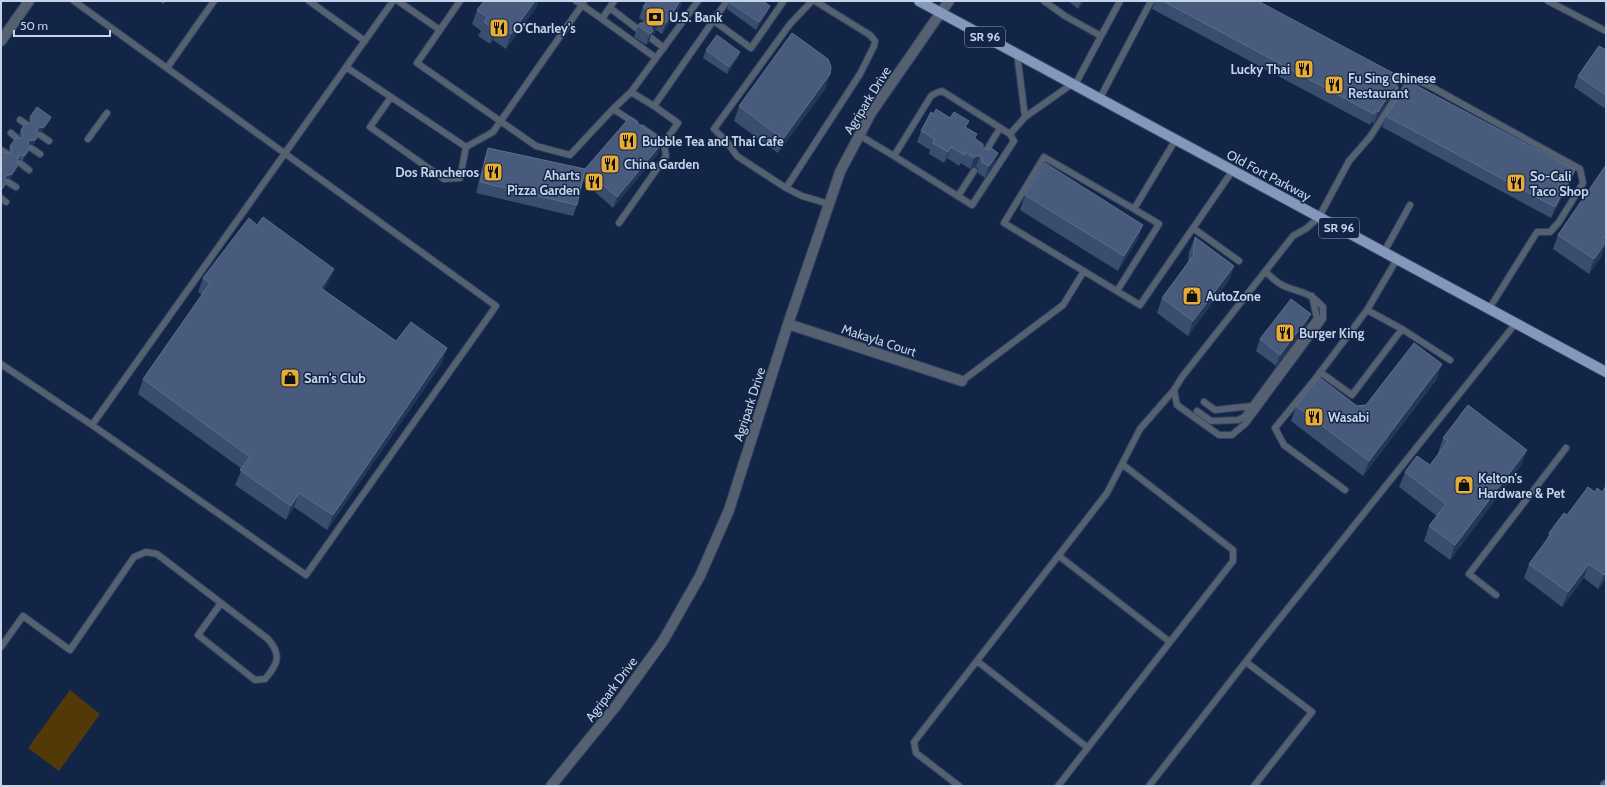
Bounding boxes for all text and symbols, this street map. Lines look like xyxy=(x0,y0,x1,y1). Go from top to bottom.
bank icon: U.S. Bank xyxy=(644,6,666,28)
place label: U.S. Bank xyxy=(669,9,723,25)
scale bar xyxy=(14,12,110,38)
restaurant icon: O'Charley's xyxy=(488,17,510,39)
text: 50 m xyxy=(20,18,48,33)
place label: O'Charley's xyxy=(513,20,576,36)
road number: SR 96 xyxy=(965,27,1005,47)
restaurant icon: Lucky Thai xyxy=(1293,58,1315,80)
place label: Lucky Thai xyxy=(1230,61,1290,77)
street label: Agripark Drive xyxy=(840,63,894,137)
place label: Fu Sing Chinese Restaurant xyxy=(1348,70,1436,101)
restaurant icon: Fu Sing Chinese Restaurant xyxy=(1323,74,1345,96)
restaurant icon: Bubble Tea and Thai Cafe xyxy=(617,130,639,152)
place label: Bubble Tea and Thai Cafe xyxy=(642,133,784,149)
street label: Old Fort Parkway xyxy=(1224,146,1314,204)
restaurant icon: China Garden xyxy=(599,153,621,175)
place label: China Garden xyxy=(624,156,699,172)
restaurant icon: Dos Rancheros xyxy=(482,161,504,183)
place label: Dos Rancheros xyxy=(395,164,479,180)
place label: Aharts Pizza Garden xyxy=(507,167,580,198)
place label: So-Cali Taco Shop xyxy=(1530,168,1589,199)
restaurant icon: Aharts Pizza Garden xyxy=(583,171,605,193)
restaurant icon: So-Cali Taco Shop xyxy=(1505,172,1527,194)
road number: SR 96 xyxy=(1319,218,1359,238)
shop icon: AutoZone xyxy=(1181,285,1203,307)
place label: AutoZone xyxy=(1206,288,1261,304)
street label: Makayla Court xyxy=(840,320,919,360)
restaurant icon: Burger King xyxy=(1274,322,1296,344)
place label: Burger King xyxy=(1299,325,1365,341)
street label: Agripark Drive xyxy=(730,365,769,443)
shop icon: Sam's Club xyxy=(279,367,301,389)
place label: Sam's Club xyxy=(304,370,366,386)
restaurant icon: Wasabi xyxy=(1303,406,1325,428)
place label: Wasabi xyxy=(1328,409,1369,425)
place label: Kelton's Hardware & Pet xyxy=(1478,470,1565,501)
shop icon: Kelton's Hardware & Pet xyxy=(1453,474,1475,496)
street label: Agripark Drive xyxy=(582,653,641,724)

